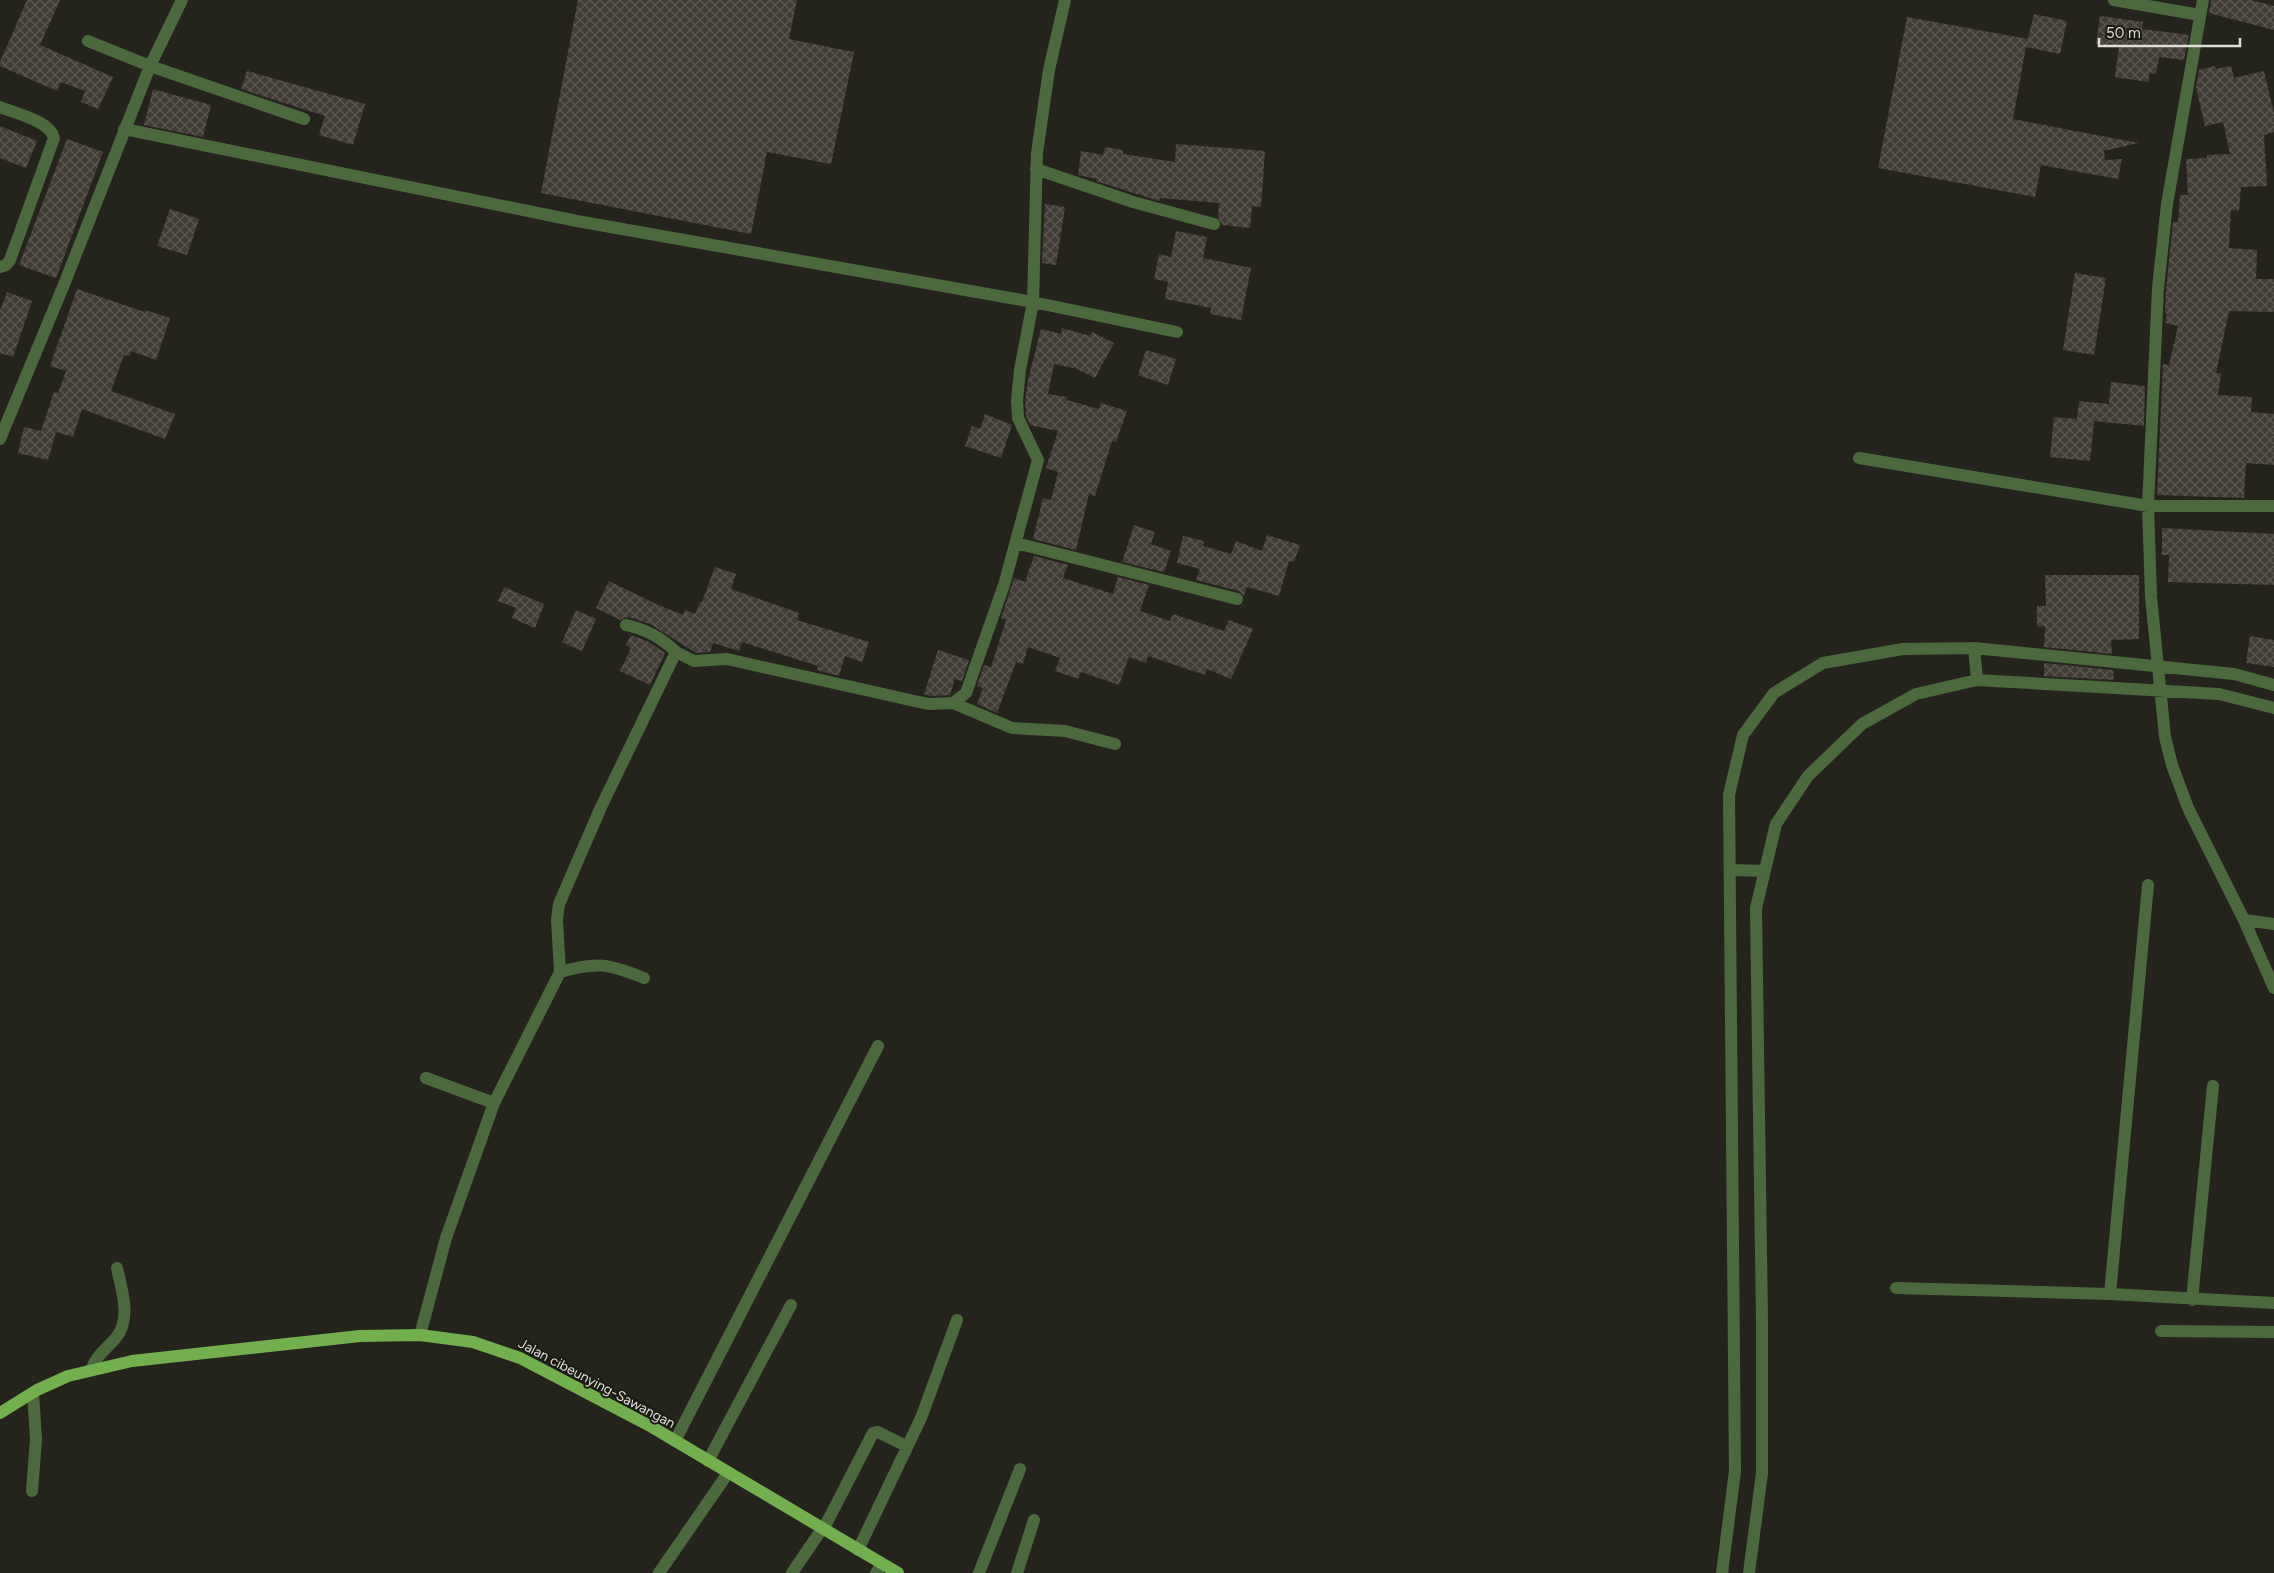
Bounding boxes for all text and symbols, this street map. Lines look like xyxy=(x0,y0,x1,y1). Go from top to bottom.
scale bar xyxy=(2099,15,2240,47)
text: 50 m xyxy=(2106,24,2141,42)
street label: Jalan cibeunying-Sawangan xyxy=(515,1335,678,1432)

